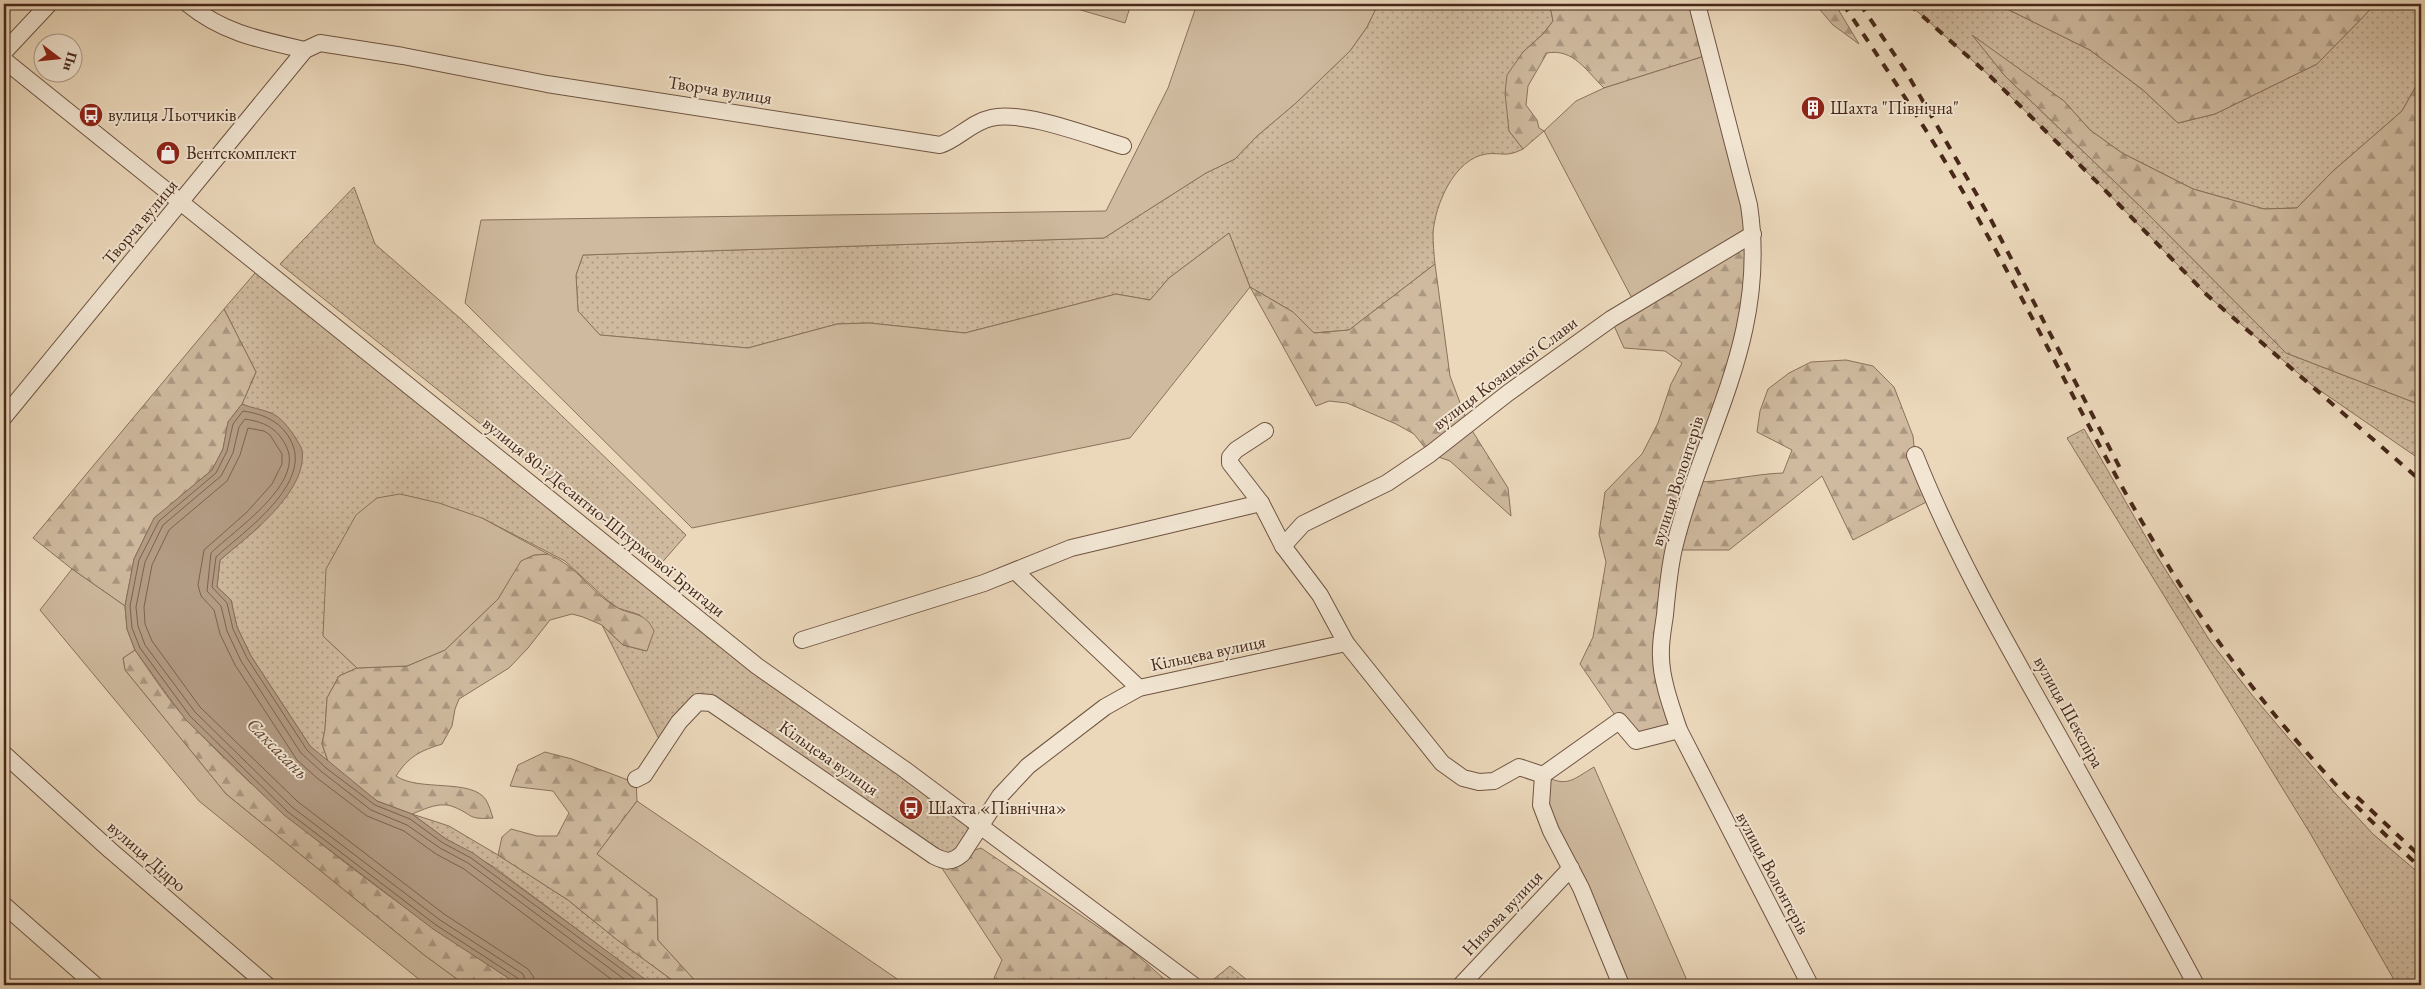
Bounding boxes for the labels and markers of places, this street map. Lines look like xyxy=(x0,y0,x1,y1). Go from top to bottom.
building icon: Шахта "Північна" xyxy=(1800,95,1826,121)
place label: Шахта "Північна" xyxy=(1830,96,1959,119)
bus stop icon: вулиця Льотчиків xyxy=(78,102,104,128)
place label: вулиця Льотчиків xyxy=(108,103,237,126)
shop icon: Вентскомплект xyxy=(155,140,181,166)
place label: Вентскомплект xyxy=(186,141,297,164)
bus stop icon: Шахта «Північна» xyxy=(898,795,924,821)
place label: Шахта «Північна» xyxy=(928,796,1066,819)

